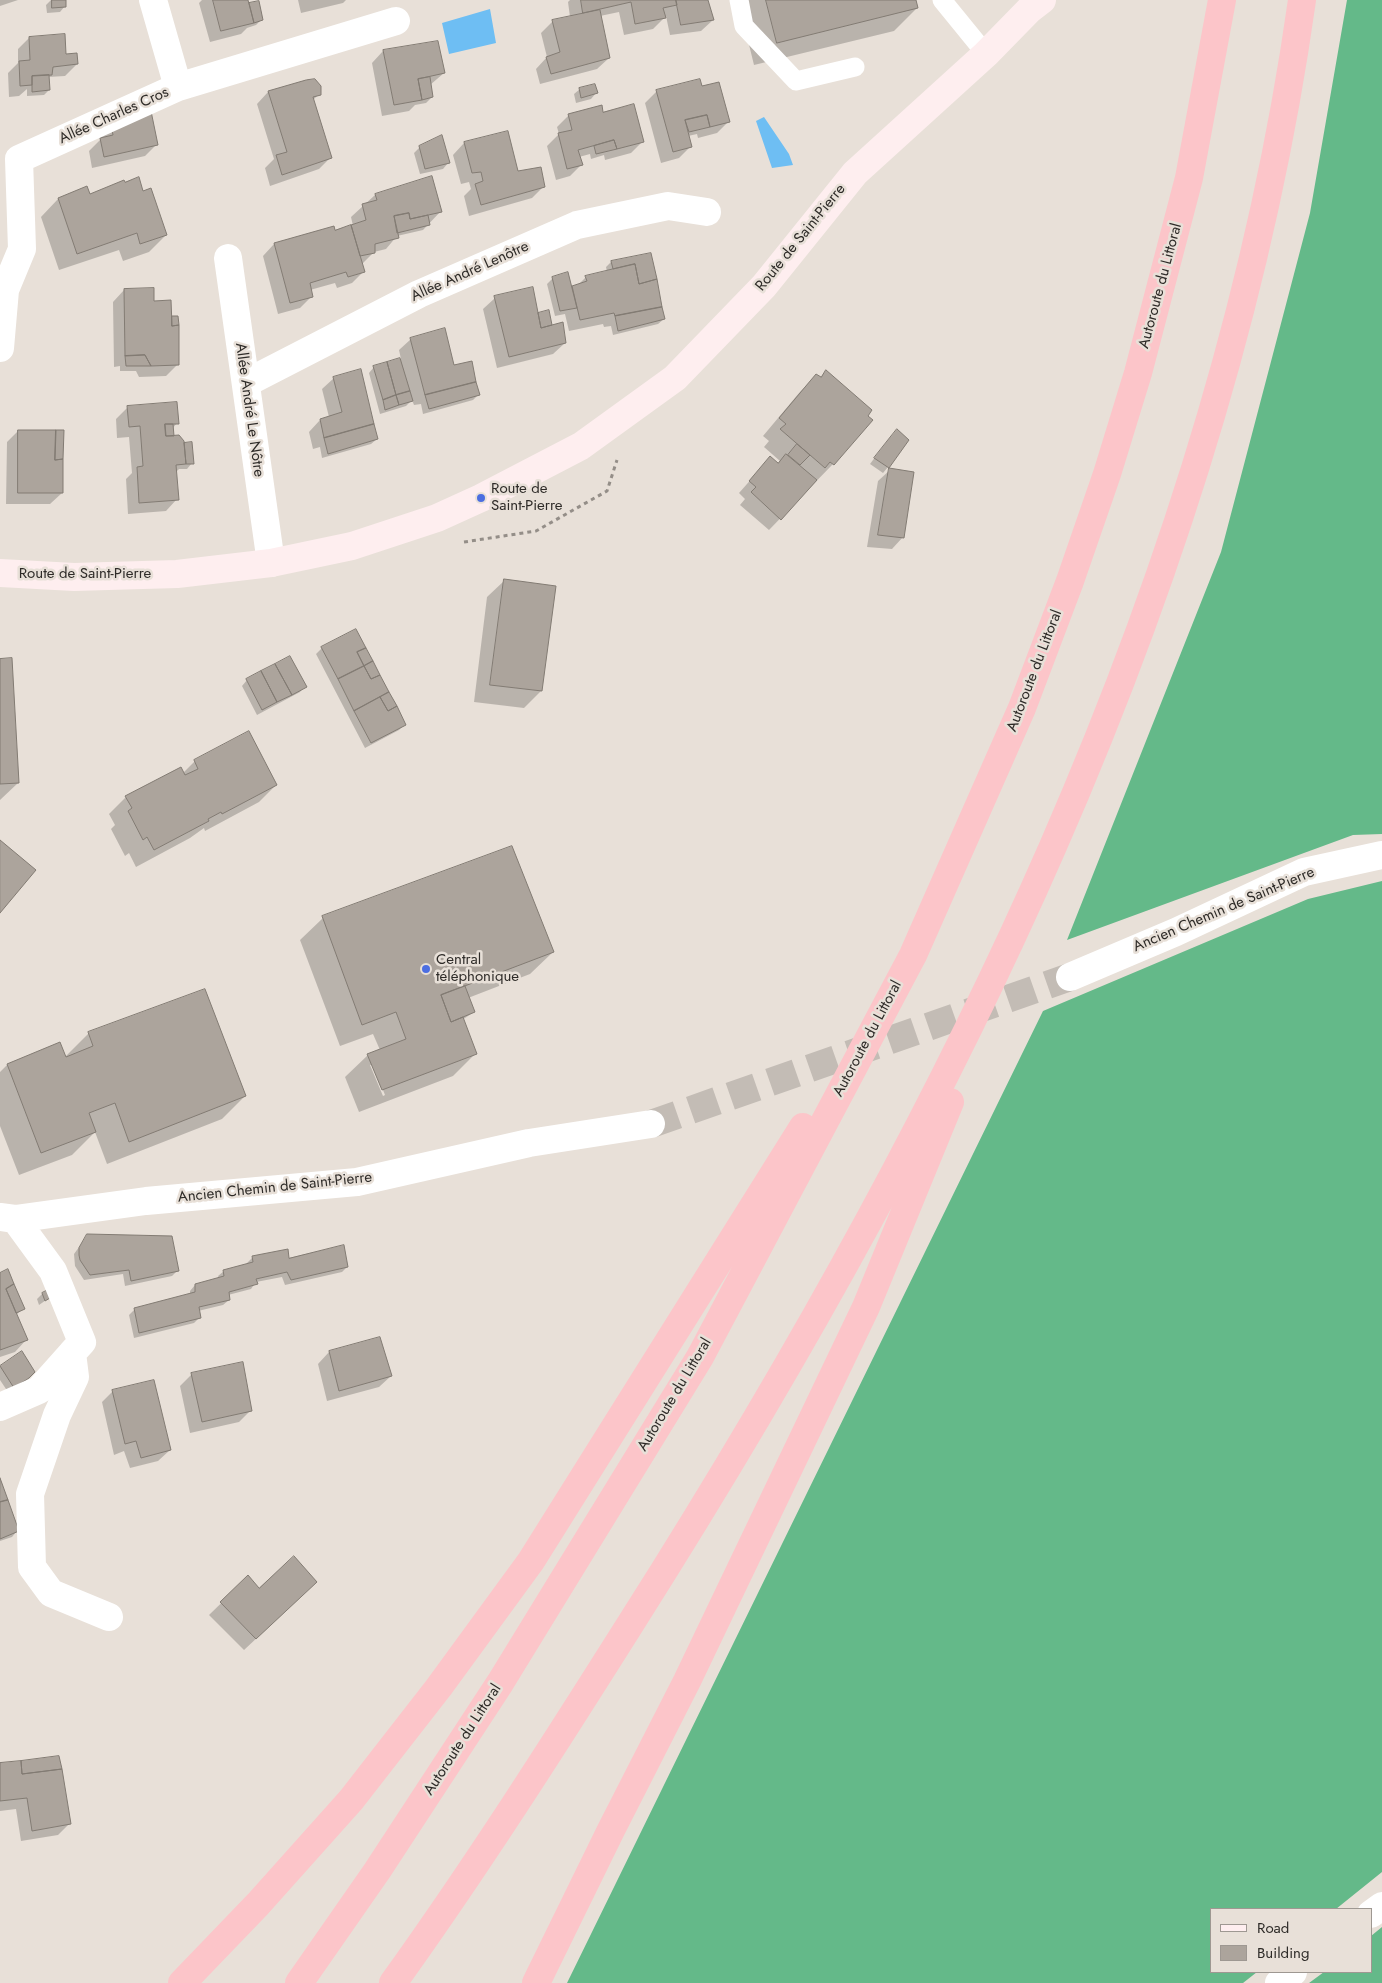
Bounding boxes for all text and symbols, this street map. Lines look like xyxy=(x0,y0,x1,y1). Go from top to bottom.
street label: Allée Charles Cros xyxy=(56,84,172,148)
street label: Route de Saint-Pierre xyxy=(752,181,850,295)
street label: Autoroute du Littoral xyxy=(1136,221,1186,351)
street label: Allée André Lenôtre xyxy=(408,238,532,306)
street label: Allée André Le Nôtre xyxy=(231,342,267,478)
place label: Route de Saint-Pierre xyxy=(491,480,563,515)
marker: Route de Saint-Pierre xyxy=(475,492,487,504)
street label: Route de Saint-Pierre xyxy=(19,565,151,583)
street label: Autoroute du Littoral xyxy=(1004,608,1066,734)
street label: Ancien Chemin de Saint-Pierre xyxy=(1131,864,1317,956)
place label: Central téléphonique xyxy=(436,951,519,986)
marker: Central téléphonique xyxy=(420,963,432,975)
street label: Autoroute du Littoral xyxy=(830,978,906,1100)
street label: Ancien Chemin de Saint-Pierre xyxy=(177,1169,373,1207)
street label: Autoroute du Littoral xyxy=(634,1335,716,1455)
street label: Autoroute du Littoral xyxy=(420,1681,506,1799)
legend xyxy=(1210,1908,1372,1973)
text: Road xyxy=(1257,1917,1289,1939)
text: Building xyxy=(1257,1942,1309,1964)

